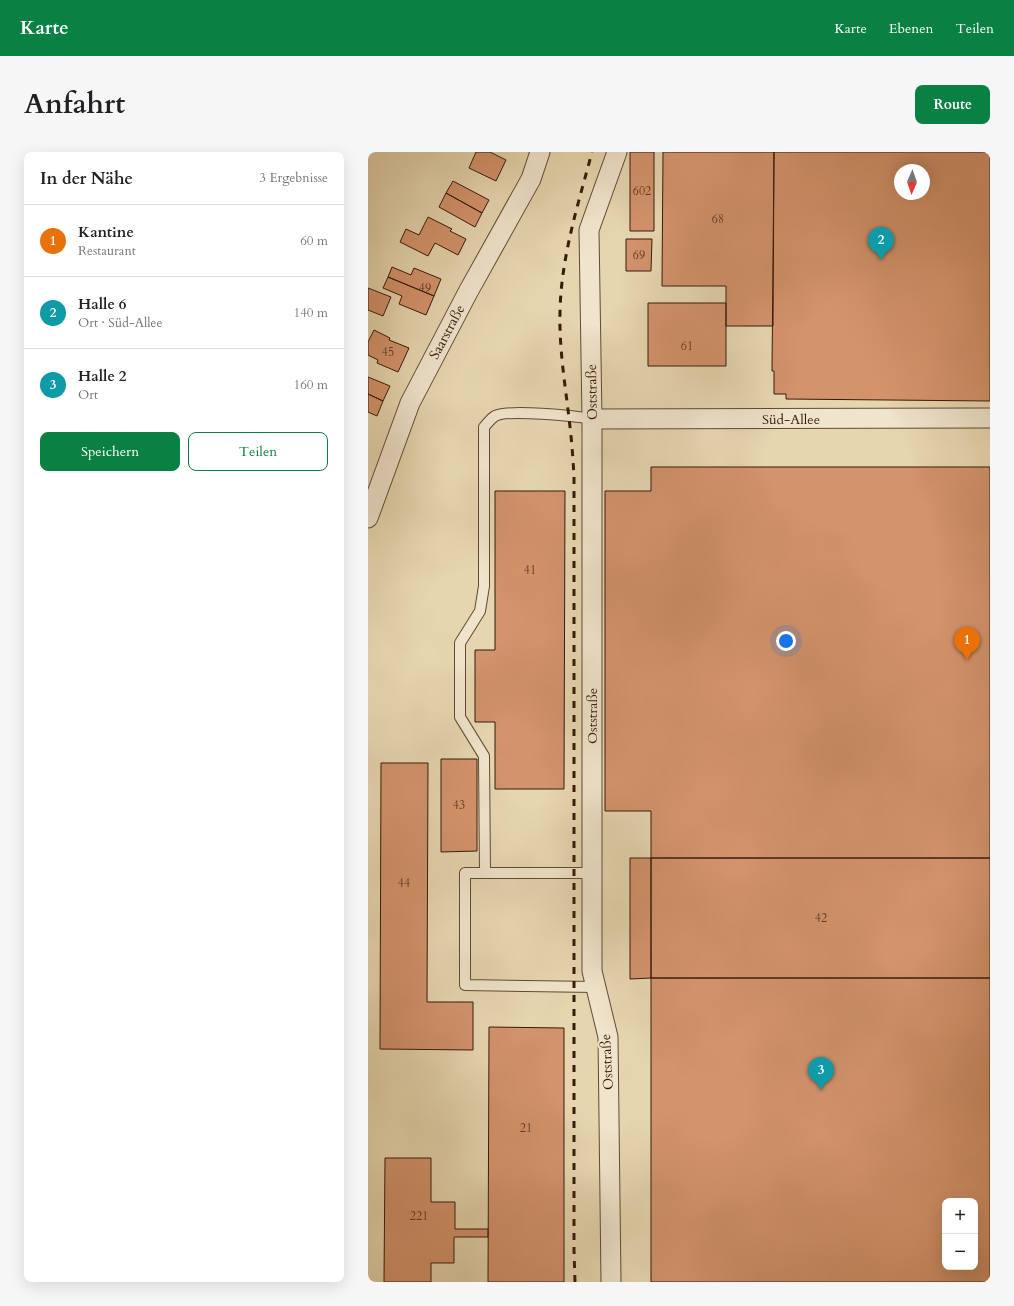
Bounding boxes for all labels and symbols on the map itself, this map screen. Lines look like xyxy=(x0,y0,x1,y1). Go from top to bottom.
north arrow xyxy=(894,164,930,200)
house number: 602 xyxy=(633,183,651,199)
house number: 68 xyxy=(712,211,724,227)
pin: 2 xyxy=(868,227,894,260)
house number: 69 xyxy=(633,247,645,263)
house number: 49 xyxy=(419,280,431,296)
street label: Saarstraße xyxy=(425,301,469,363)
house number: 61 xyxy=(681,338,693,354)
house number: 45 xyxy=(382,344,394,360)
street label: Oststraße xyxy=(582,364,602,420)
street label: Süd-Allee xyxy=(762,410,820,429)
house number: 41 xyxy=(524,562,536,578)
pin: 1 xyxy=(954,627,980,660)
your location xyxy=(776,631,796,651)
street label: Oststraße xyxy=(583,688,602,744)
house number: 43 xyxy=(453,797,465,813)
house number: 44 xyxy=(398,875,410,891)
house number: 42 xyxy=(815,910,827,926)
street label: Oststraße xyxy=(596,1033,618,1091)
pin: 3 xyxy=(808,1057,834,1090)
house number: 21 xyxy=(520,1120,532,1136)
house number: 221 xyxy=(410,1208,428,1224)

